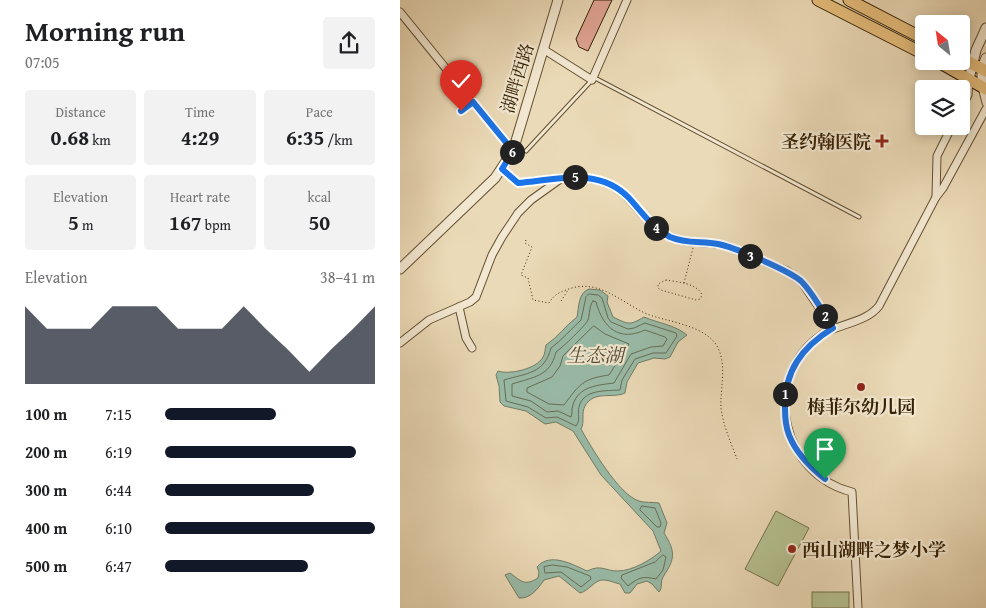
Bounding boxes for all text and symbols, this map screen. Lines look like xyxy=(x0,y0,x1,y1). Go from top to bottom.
text: Morning run xyxy=(25,10,185,51)
north arrow xyxy=(915,15,970,70)
map controls xyxy=(915,15,970,135)
button: share xyxy=(323,17,375,69)
street label: 湖畔西路 xyxy=(494,40,540,116)
text: 07:05 xyxy=(25,50,60,74)
pin xyxy=(440,60,482,111)
icon: check xyxy=(447,67,475,95)
button: layers xyxy=(915,80,970,135)
text: Distance xyxy=(56,102,106,122)
text: Time xyxy=(185,102,215,122)
text: Pace xyxy=(306,102,333,122)
text: 0.68 xyxy=(51,122,89,153)
text: 4:29 xyxy=(181,122,219,153)
text: 6:35 xyxy=(286,122,325,153)
place label: 圣约翰医院 xyxy=(781,128,871,155)
text: km xyxy=(89,130,111,150)
text: /km xyxy=(325,130,353,150)
marker: 圣约翰医院 xyxy=(875,134,889,148)
pin: 6 xyxy=(500,140,524,164)
text: 6 xyxy=(509,142,516,162)
pin: 5 xyxy=(562,164,588,190)
text: 5 xyxy=(572,167,579,187)
text: Elevation xyxy=(53,187,108,207)
text: Heart rate xyxy=(170,187,230,207)
text: kcal xyxy=(307,187,331,207)
text: 5 xyxy=(68,207,79,238)
text: 167 xyxy=(169,207,202,238)
text: 50 xyxy=(308,207,330,238)
text: m xyxy=(79,215,93,235)
text: bpm xyxy=(202,215,231,235)
pin: 4 xyxy=(644,216,668,240)
text: 4 xyxy=(653,218,660,238)
pin: 3 xyxy=(738,244,762,268)
text: 3 xyxy=(747,246,754,266)
text: Elevation xyxy=(25,265,88,289)
text: 38–41 m xyxy=(320,265,375,289)
pin: 2 xyxy=(812,304,838,328)
text: 2 xyxy=(822,306,829,326)
water label: 生态湖 xyxy=(566,341,626,369)
marker: 梅菲尔幼儿园 xyxy=(855,381,867,393)
pin: 1 xyxy=(772,382,798,406)
text: 1 xyxy=(782,384,789,404)
place label: 梅菲尔幼儿园 xyxy=(807,393,915,420)
text: 100 m xyxy=(25,402,67,426)
text: 7:15 xyxy=(105,402,132,426)
pin xyxy=(804,428,846,479)
icon: arrive xyxy=(811,435,839,463)
text: 200 m xyxy=(25,440,67,464)
text: 6:19 xyxy=(105,440,132,464)
text: 300 m xyxy=(25,478,67,502)
text: 6:44 xyxy=(105,478,132,502)
text: 400 m xyxy=(25,516,67,540)
text: 6:10 xyxy=(105,516,132,540)
place label: 西山湖畔之梦小学 xyxy=(802,536,946,563)
marker: 西山湖畔之梦小学 xyxy=(786,543,798,555)
text: 500 m xyxy=(25,554,67,578)
text: 6:47 xyxy=(105,554,132,578)

